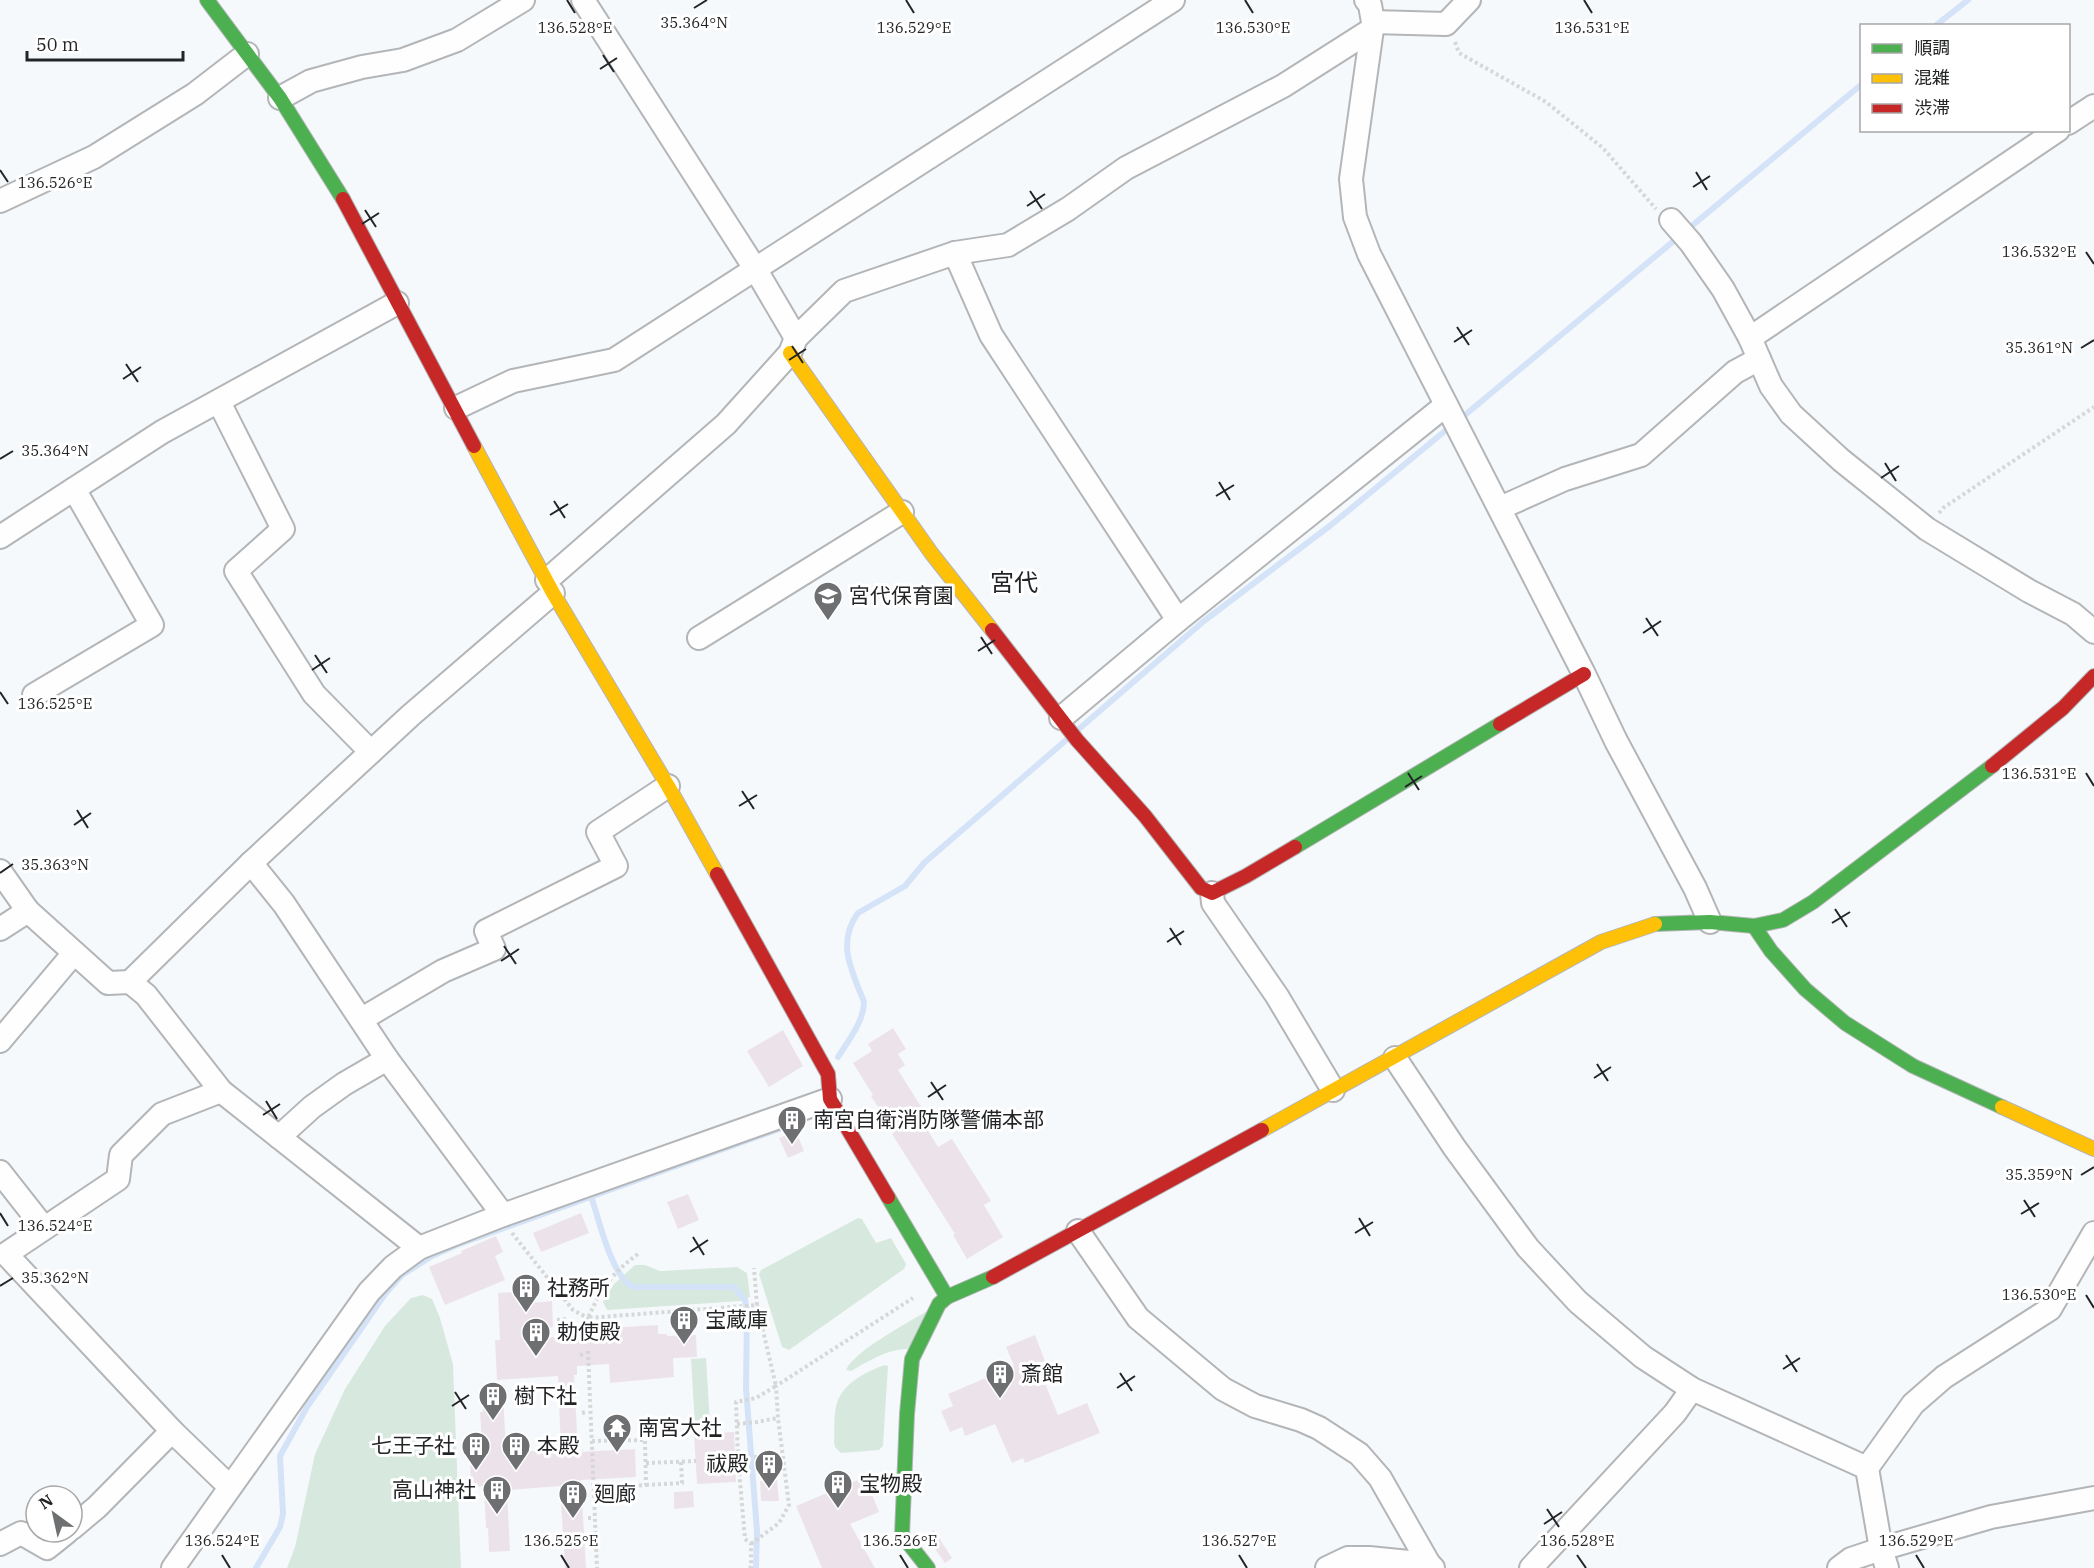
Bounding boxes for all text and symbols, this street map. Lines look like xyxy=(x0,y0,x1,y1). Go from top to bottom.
text: 35.364°N xyxy=(660,13,728,32)
text: 136.528°E xyxy=(538,18,612,37)
text: 136.529°E xyxy=(877,18,951,37)
text: 136.530°E xyxy=(1216,18,1290,37)
text: 136.531°E xyxy=(1555,18,1629,37)
scale bar xyxy=(27,24,183,62)
legend xyxy=(1860,24,2070,132)
text: 50 m xyxy=(36,33,79,56)
text: 順調 xyxy=(1914,36,1950,59)
text: 混雑 xyxy=(1914,66,1950,89)
text: 渋滞 xyxy=(1914,96,1950,119)
text: 136.526°E xyxy=(18,173,92,192)
text: 136.532°E xyxy=(2002,242,2076,261)
text: 35.361°N xyxy=(2005,338,2073,357)
text: 35.364°N xyxy=(21,441,89,460)
district label: 宮代 xyxy=(990,566,1038,598)
school or university icon: 宮代保育園 xyxy=(812,580,844,622)
place label: 宮代保育園 xyxy=(849,581,954,609)
text: 136.525°E xyxy=(18,694,92,713)
text: 136.531°E xyxy=(2002,764,2076,783)
text: 35.363°N xyxy=(21,855,89,874)
building icon: 南宮自衛消防隊警備本部 xyxy=(776,1104,808,1146)
place label: 南宮自衛消防隊警備本部 xyxy=(813,1105,1044,1133)
text: 35.359°N xyxy=(2005,1165,2073,1184)
text: 136.524°E xyxy=(18,1216,92,1235)
text: 35.362°N xyxy=(21,1268,89,1287)
building icon: 社務所 xyxy=(510,1272,542,1314)
place label: 社務所 xyxy=(547,1273,610,1301)
text: 136.530°E xyxy=(2002,1285,2076,1304)
building icon: 宝蔵庫 xyxy=(668,1304,700,1346)
place label: 宝蔵庫 xyxy=(705,1305,768,1333)
building icon: 勅使殿 xyxy=(520,1316,552,1358)
place label: 勅使殿 xyxy=(557,1317,620,1345)
building icon: 斎館 xyxy=(984,1358,1016,1400)
place label: 斎館 xyxy=(1021,1359,1063,1387)
building icon: 樹下社 xyxy=(477,1380,509,1422)
place label: 樹下社 xyxy=(514,1381,577,1409)
temple icon: 南宮大社 xyxy=(601,1412,633,1454)
place label: 南宮大社 xyxy=(638,1413,722,1441)
building icon: 七王子社 xyxy=(460,1430,492,1472)
building icon: 本殿 xyxy=(500,1430,532,1472)
place label: 七王子社 xyxy=(371,1431,455,1459)
place label: 本殿 xyxy=(537,1431,579,1459)
building icon: 祓殿 xyxy=(753,1448,785,1490)
place label: 祓殿 xyxy=(706,1449,748,1477)
building icon: 宝物殿 xyxy=(822,1468,854,1510)
place label: 宝物殿 xyxy=(859,1469,922,1497)
building icon: 高山神社 xyxy=(481,1474,513,1516)
place label: 高山神社 xyxy=(392,1475,476,1503)
building icon: 廻廊 xyxy=(557,1478,589,1520)
place label: 廻廊 xyxy=(594,1479,636,1507)
north arrow xyxy=(24,1484,84,1544)
text: N xyxy=(35,1490,57,1513)
text: 136.524°E xyxy=(185,1531,259,1550)
text: 136.525°E xyxy=(524,1531,598,1550)
text: 136.526°E xyxy=(863,1531,937,1550)
text: 136.527°E xyxy=(1202,1531,1276,1550)
text: 136.528°E xyxy=(1540,1531,1614,1550)
text: 136.529°E xyxy=(1879,1531,1953,1550)

